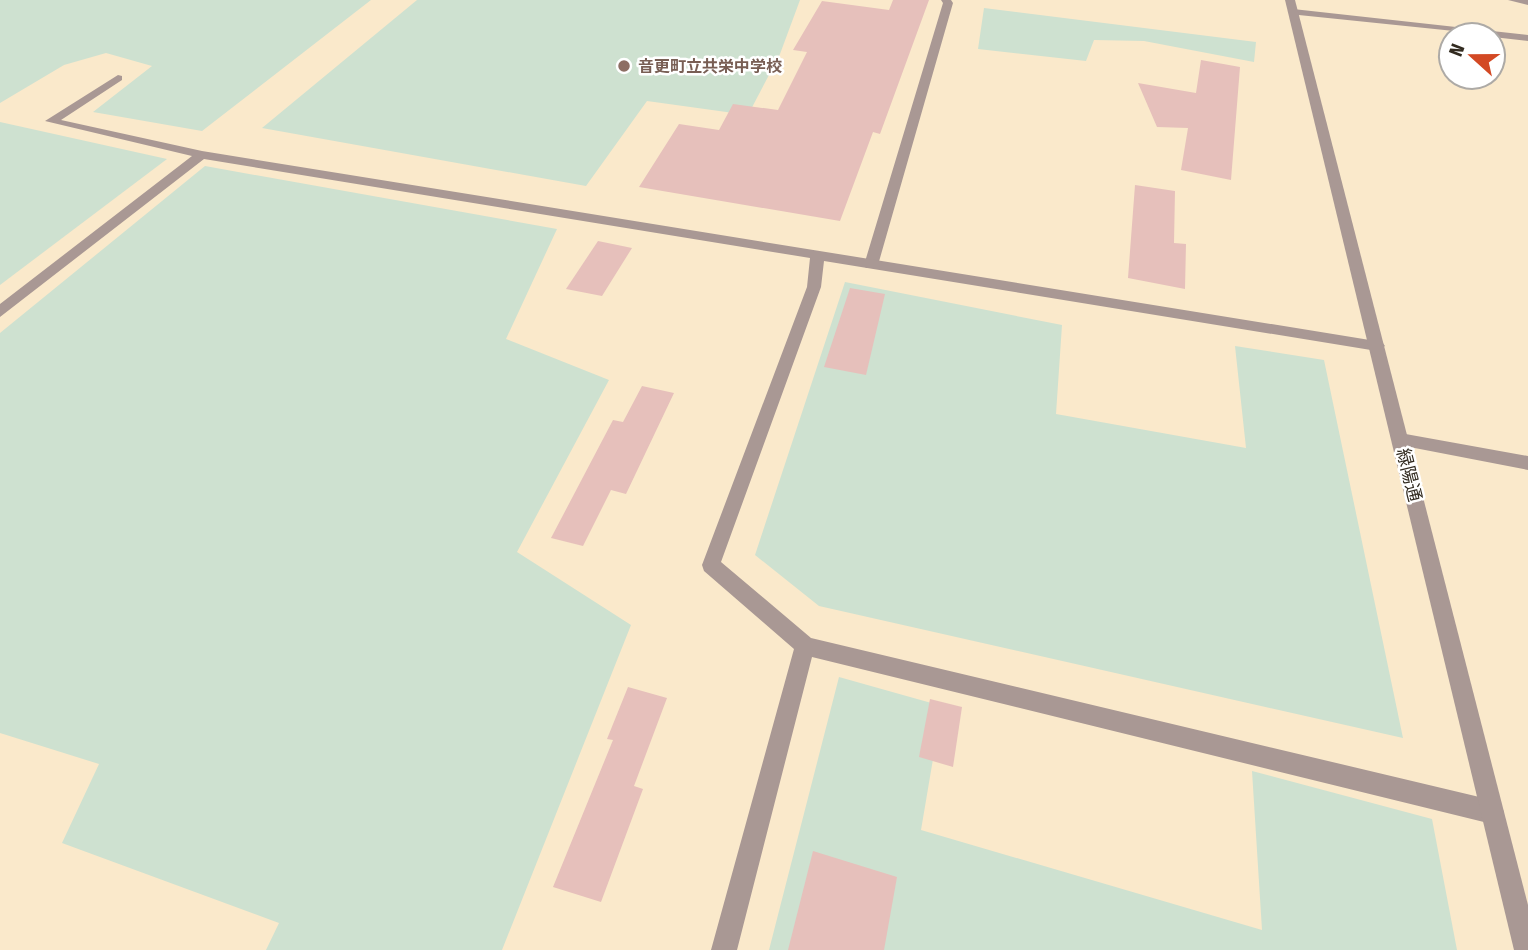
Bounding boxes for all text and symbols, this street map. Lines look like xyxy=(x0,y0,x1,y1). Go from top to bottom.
north arrow xyxy=(1437,21,1507,91)
text: N xyxy=(1444,41,1469,60)
place label: 音更町立共栄中学校 xyxy=(638,57,782,76)
marker: 音更町立共栄中学校 xyxy=(616,58,632,74)
street label: 緑陽通 xyxy=(1392,446,1426,504)

